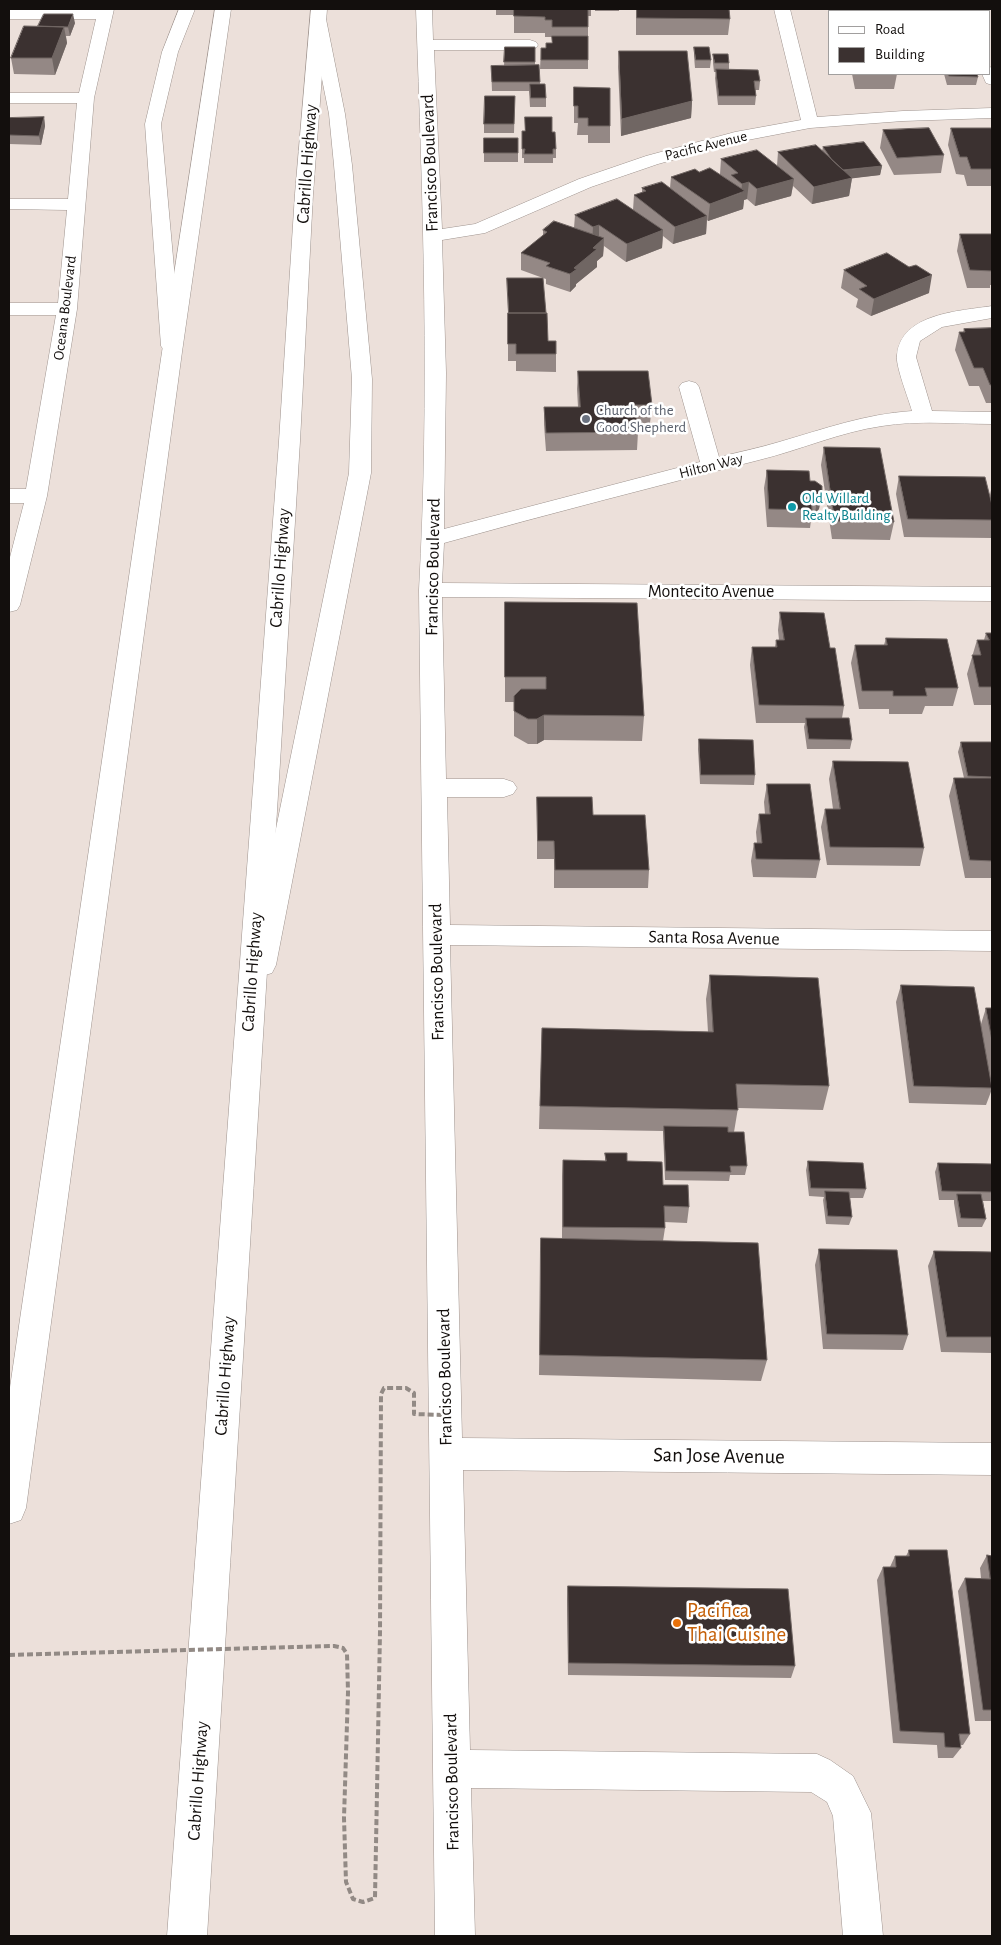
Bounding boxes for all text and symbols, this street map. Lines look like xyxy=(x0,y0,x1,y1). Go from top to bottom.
legend xyxy=(828,10,991,75)
text: Road xyxy=(875,22,905,37)
text: Building xyxy=(875,47,925,62)
street label: Francisco Boulevard xyxy=(417,94,443,232)
street label: Cabrillo Highway xyxy=(292,104,322,224)
street label: Pacific Avenue xyxy=(663,127,749,165)
street label: Oceana Boulevard xyxy=(50,255,80,361)
place label: Church of the Good Shepherd xyxy=(596,401,686,436)
marker: Church of the Good Shepherd xyxy=(580,413,592,425)
street label: Hilton Way xyxy=(677,449,745,483)
place label: Old Willard Realty Building xyxy=(802,489,890,524)
street label: Francisco Boulevard xyxy=(421,498,445,636)
marker: Old Willard Realty Building xyxy=(786,501,798,513)
street label: Cabrillo Highway xyxy=(265,508,295,628)
street label: Montecito Avenue xyxy=(648,581,774,603)
street label: Francisco Boulevard xyxy=(425,903,449,1041)
street label: Cabrillo Highway xyxy=(237,912,267,1032)
street label: Santa Rosa Avenue xyxy=(648,926,780,950)
street label: Francisco Boulevard xyxy=(433,1308,457,1446)
street label: Cabrillo Highway xyxy=(210,1316,240,1436)
street label: San Jose Avenue xyxy=(653,1442,785,1470)
place label: Pacifica Thai Cuisine xyxy=(687,1598,786,1648)
marker: Pacifica Thai Cuisine xyxy=(671,1617,683,1629)
street label: Francisco Boulevard xyxy=(440,1713,464,1851)
street label: Cabrillo Highway xyxy=(183,1721,213,1841)

